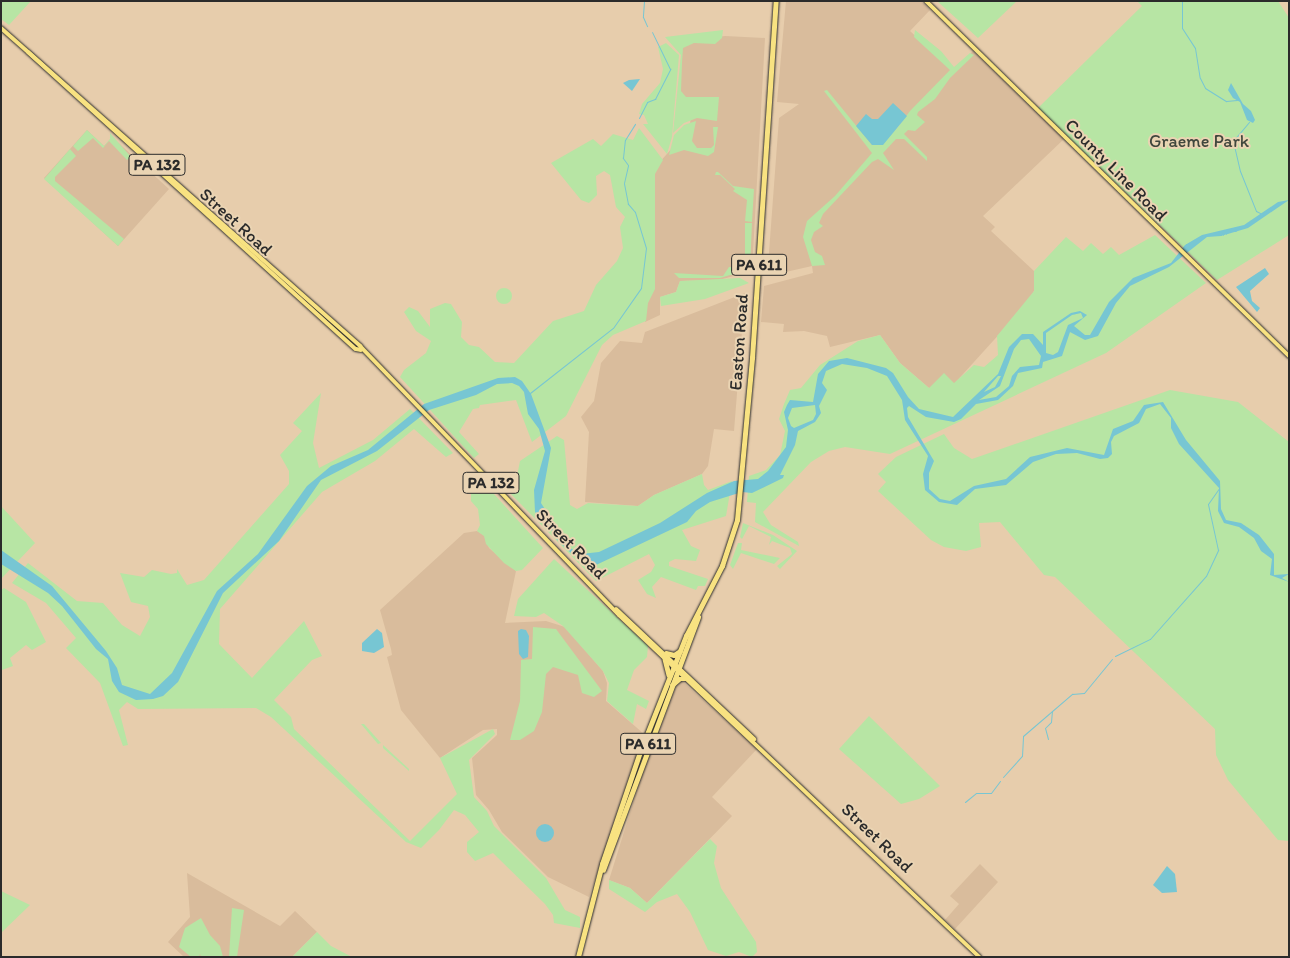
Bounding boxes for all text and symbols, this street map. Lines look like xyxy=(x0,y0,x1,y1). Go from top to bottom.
street label: County Line Road xyxy=(1061,115,1171,225)
park label: Graeme Park xyxy=(1149,130,1249,152)
road number: PA 132 xyxy=(128,152,186,178)
street label: Street Road xyxy=(195,184,277,260)
road number: PA 611 xyxy=(730,252,788,278)
street label: Easton Road xyxy=(725,293,753,391)
road number: PA 132 xyxy=(462,469,520,496)
street label: Street Road xyxy=(531,504,611,584)
road number: PA 611 xyxy=(619,731,677,758)
street label: Street Road xyxy=(837,799,917,877)

